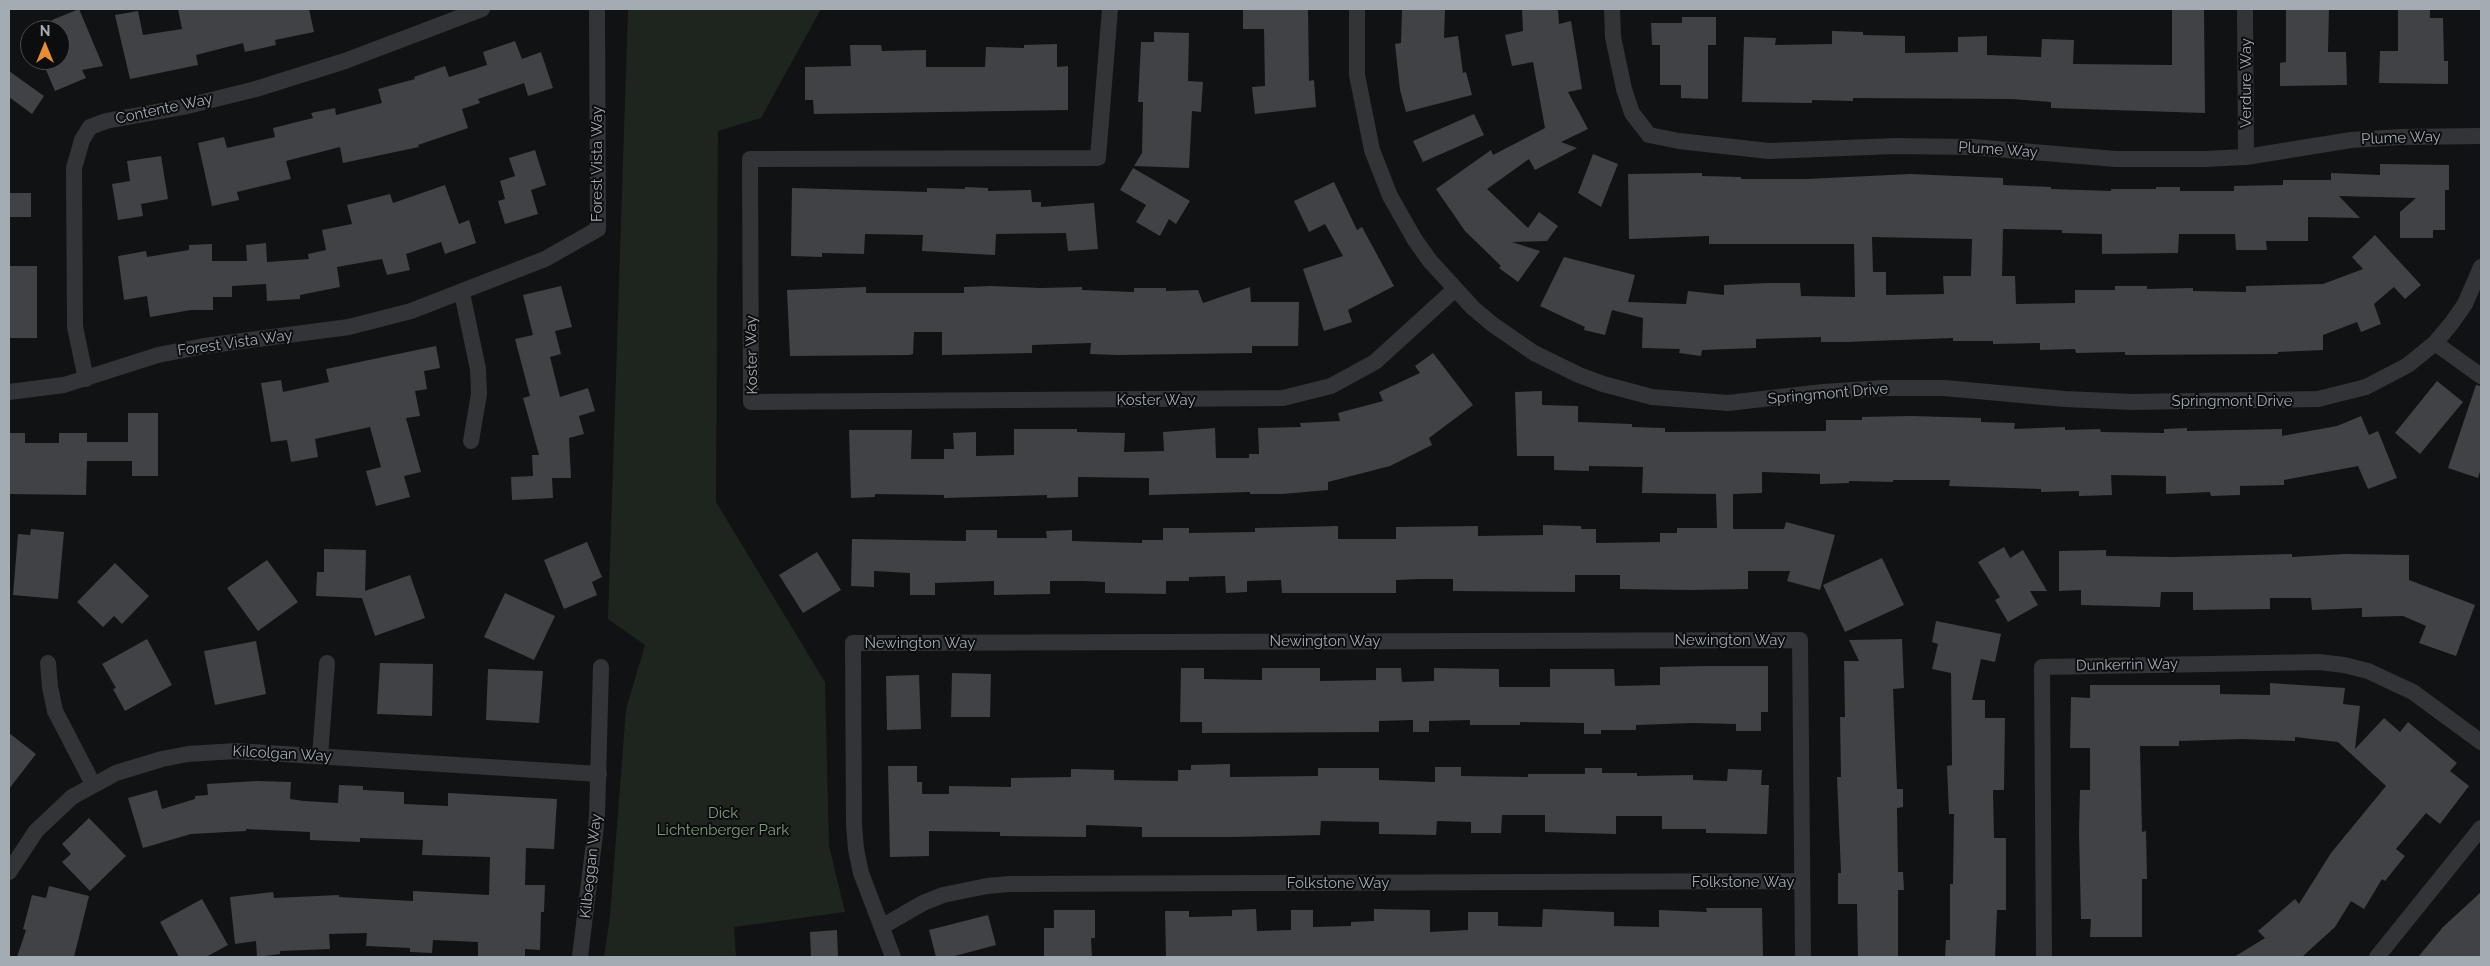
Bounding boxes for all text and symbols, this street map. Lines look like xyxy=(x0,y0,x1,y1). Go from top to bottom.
north arrow xyxy=(20,20,70,70)
text: N xyxy=(40,23,50,39)
street label: Verdure Way xyxy=(2237,38,2255,128)
street label: Contente Way xyxy=(114,90,214,128)
street label: Forest Vista Way xyxy=(588,106,606,222)
street label: Plume Way xyxy=(2361,128,2441,148)
street label: Plume Way xyxy=(1958,138,2038,162)
street label: Koster Way xyxy=(742,315,762,395)
street label: Forest Vista Way xyxy=(176,326,294,360)
street label: Springmont Drive xyxy=(1767,380,1889,408)
street label: Koster Way xyxy=(1116,391,1196,409)
street label: Springmont Drive xyxy=(2172,392,2292,410)
street label: Newington Way xyxy=(1675,631,1785,649)
street label: Newington Way xyxy=(1270,632,1380,650)
street label: Newington Way xyxy=(865,634,975,652)
street label: Dunkerrin Way xyxy=(2076,655,2178,675)
street label: Kilcolgan Way xyxy=(232,742,332,766)
park label: Dick Lichtenberger Park xyxy=(657,804,789,839)
street label: Kilbeggan Way xyxy=(577,813,605,919)
street label: Folkstone Way xyxy=(1692,873,1794,891)
street label: Folkstone Way xyxy=(1287,874,1389,892)

